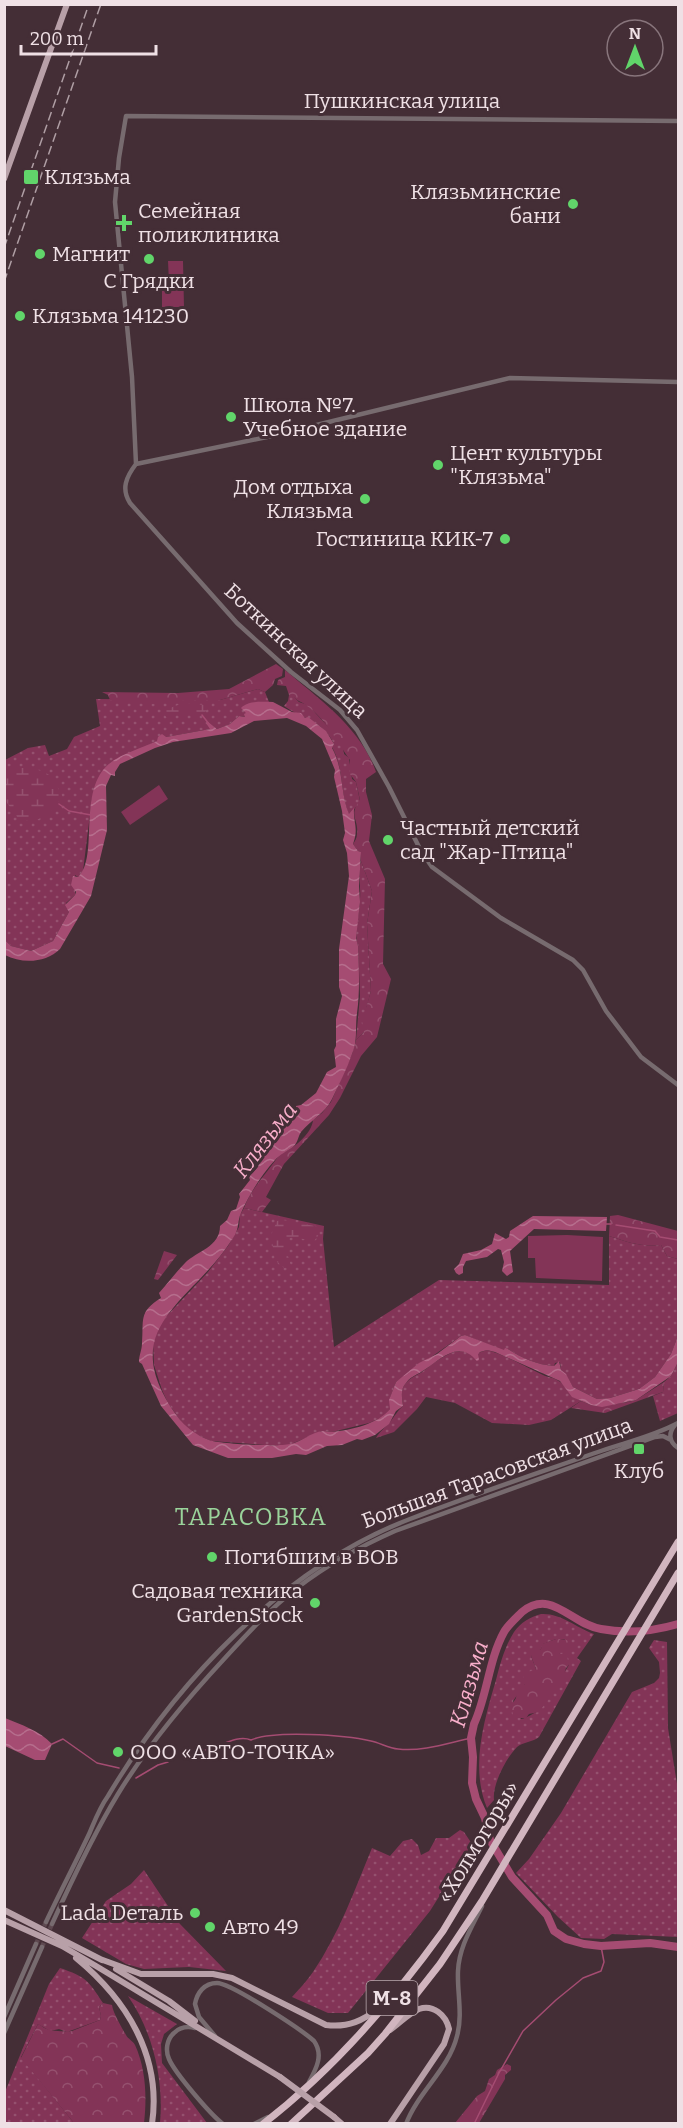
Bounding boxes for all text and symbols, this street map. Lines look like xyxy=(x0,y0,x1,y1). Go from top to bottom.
scale bar xyxy=(21,18,156,56)
north arrow xyxy=(605,18,665,78)
text: N xyxy=(629,24,641,43)
text: 200 m xyxy=(30,28,84,50)
street label: Пушкинская улица xyxy=(304,88,501,114)
place label: Клязьма xyxy=(44,164,131,190)
marker: Клязьма xyxy=(22,168,40,186)
place label: Клязьминские бани xyxy=(410,179,561,229)
marker: Клязьминские бани xyxy=(566,197,580,211)
place label: Семейная поликлиника xyxy=(138,198,280,248)
marker: Семейная поликлиника xyxy=(115,214,133,232)
place label: Магнит xyxy=(52,241,130,267)
marker: Магнит xyxy=(33,247,47,261)
marker: С Грядки xyxy=(142,252,156,266)
place label: С Грядки xyxy=(103,268,195,294)
place label: Клязьма 141230 xyxy=(32,303,189,329)
marker: Клязьма 141230 xyxy=(13,309,27,323)
place label: Школа №7. Учебное здание xyxy=(243,392,407,442)
marker: Школа №7. Учебное здание xyxy=(224,410,238,424)
place label: Цент культуры "Клязьма" xyxy=(450,440,602,490)
marker: Цент культуры "Клязьма" xyxy=(431,458,445,472)
place label: Дом отдыха Клязьма xyxy=(234,474,353,524)
marker: Дом отдыха Клязьма xyxy=(358,492,372,506)
place label: Гостиница КИК-7 xyxy=(316,526,493,552)
marker: Гостиница КИК-7 xyxy=(498,532,512,546)
street label: Боткинская улица xyxy=(219,578,373,724)
place label: Частный детский сад "Жар-Птица" xyxy=(400,815,580,865)
marker: Частный детский сад "Жар-Птица" xyxy=(381,833,395,847)
water label: Клязьма xyxy=(227,1097,303,1183)
street label: Большая Тарасовская улица xyxy=(358,1412,636,1534)
marker: Клуб xyxy=(632,1442,646,1456)
place label: Клуб xyxy=(614,1458,664,1484)
district label: ТАРАСОВКА xyxy=(175,1503,327,1531)
place label: Погибшим в ВОВ xyxy=(224,1544,399,1570)
marker: Погибшим в ВОВ xyxy=(205,1550,219,1564)
place label: Садовая техника GardenStock xyxy=(131,1578,303,1628)
marker: Садовая техника GardenStock xyxy=(308,1596,322,1610)
water label: Клязьма xyxy=(444,1638,494,1730)
place label: ООО «АВТО-ТОЧКА» xyxy=(130,1739,335,1765)
marker: ООО «АВТО-ТОЧКА» xyxy=(111,1745,125,1759)
street label: «Холмогоры» xyxy=(431,1776,525,1908)
place label: Lada Dеталь xyxy=(61,1900,183,1926)
marker: Lada Dеталь xyxy=(188,1906,202,1920)
place label: Авто 49 xyxy=(222,1914,299,1940)
marker: Авто 49 xyxy=(203,1920,217,1934)
road number: М-8 xyxy=(366,1981,418,2015)

